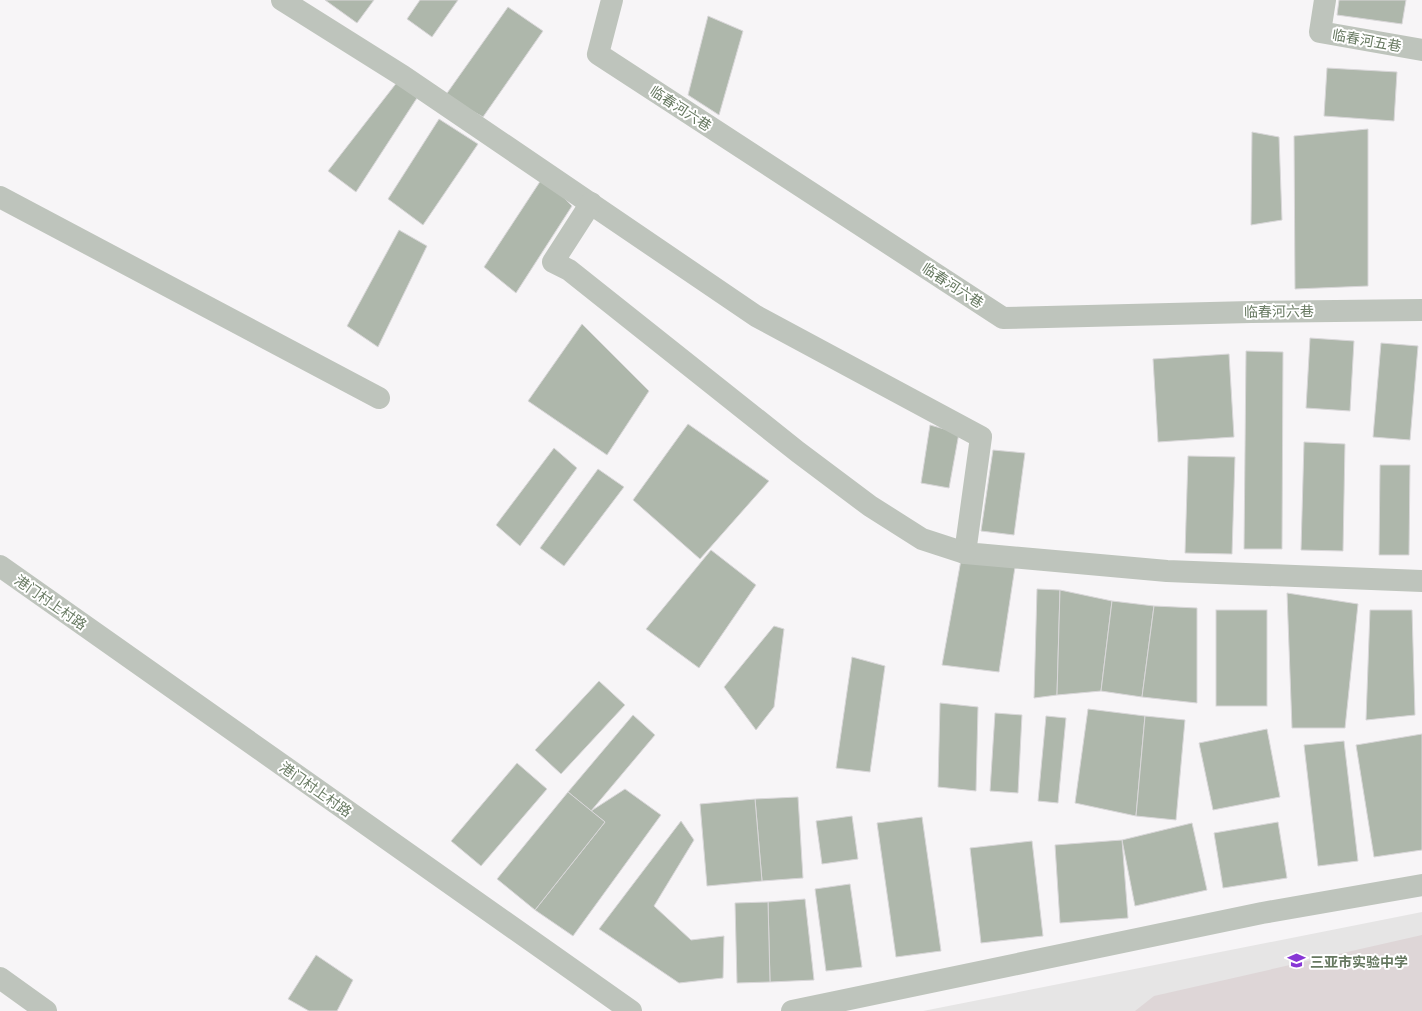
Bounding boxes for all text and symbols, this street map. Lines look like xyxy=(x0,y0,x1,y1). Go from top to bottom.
street label: 临春河五巷 xyxy=(1331,26,1403,54)
street label: 临春河六巷 xyxy=(647,82,715,134)
street label: 临春河六巷 xyxy=(919,259,987,311)
street label: 临春河六巷 xyxy=(1244,302,1314,320)
street label: 港门村上村路 xyxy=(12,571,90,633)
street label: 港门村上村路 xyxy=(277,758,355,820)
school or university icon: 三亚市实验中学 xyxy=(1287,951,1307,971)
place label: 三亚市实验中学 xyxy=(1310,953,1408,970)

